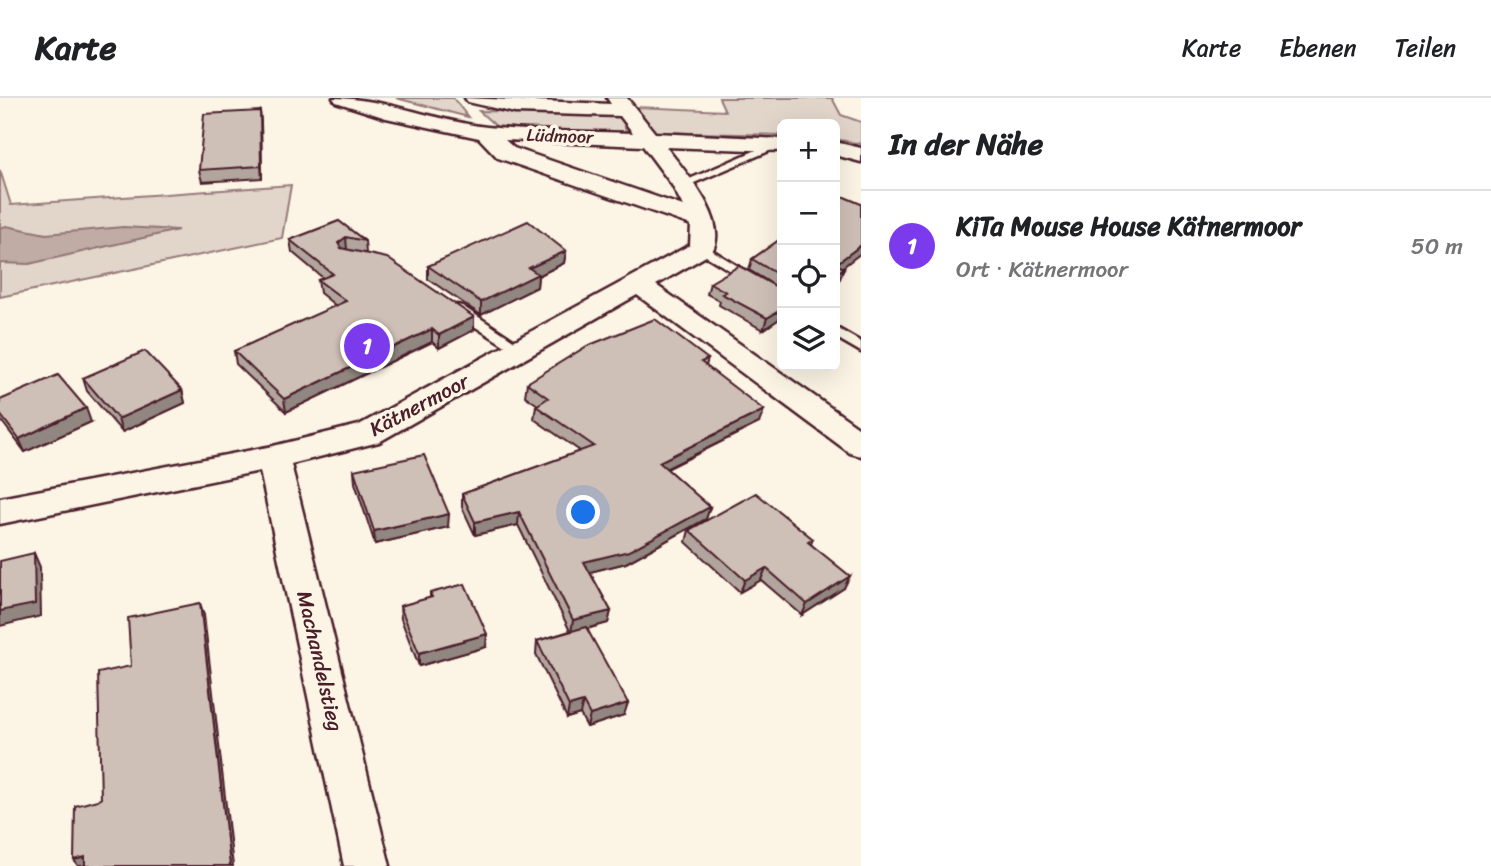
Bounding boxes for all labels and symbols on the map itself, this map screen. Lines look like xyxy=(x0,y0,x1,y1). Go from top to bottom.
street label: Lüdmoor xyxy=(526,119,596,153)
pin: 1 xyxy=(344,320,390,372)
street label: Kätnermoor xyxy=(362,362,477,447)
your location xyxy=(566,495,600,529)
street label: Machandelstieg xyxy=(285,587,355,735)

